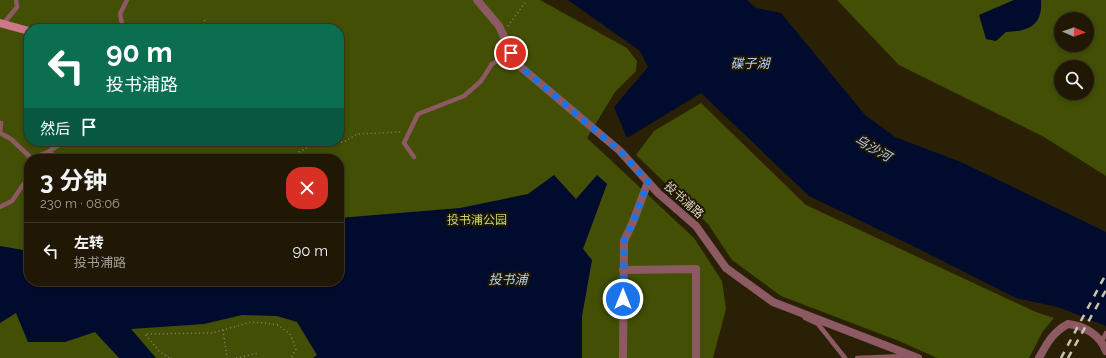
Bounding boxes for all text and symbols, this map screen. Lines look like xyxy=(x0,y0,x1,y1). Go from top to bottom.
north arrow xyxy=(1054,12,1094,52)
map controls xyxy=(1054,12,1094,100)
text: 90 m xyxy=(106,36,172,69)
pin xyxy=(494,36,528,70)
icon: left xyxy=(40,40,92,92)
icon: arrive xyxy=(500,42,522,64)
water label: 碟子湖 xyxy=(730,56,771,71)
button: search xyxy=(1054,60,1094,100)
text: 投书浦路 xyxy=(106,74,178,95)
icon: arrive xyxy=(78,116,100,138)
text: 然后 xyxy=(40,120,70,138)
water label: 乌沙河 xyxy=(852,132,896,166)
text: 3 分钟 xyxy=(40,166,107,195)
button: close xyxy=(286,167,328,209)
street label: 投书浦路 xyxy=(661,179,707,221)
text: 230 m · 08:06 xyxy=(40,196,120,211)
park label: 投书浦公园 xyxy=(447,213,507,227)
text: 左转 xyxy=(74,234,104,252)
icon: left xyxy=(40,240,62,262)
text: 90 m xyxy=(292,242,328,260)
text: 投书浦路 xyxy=(74,255,126,270)
water label: 投书浦 xyxy=(488,272,529,287)
position arrow xyxy=(602,278,644,320)

